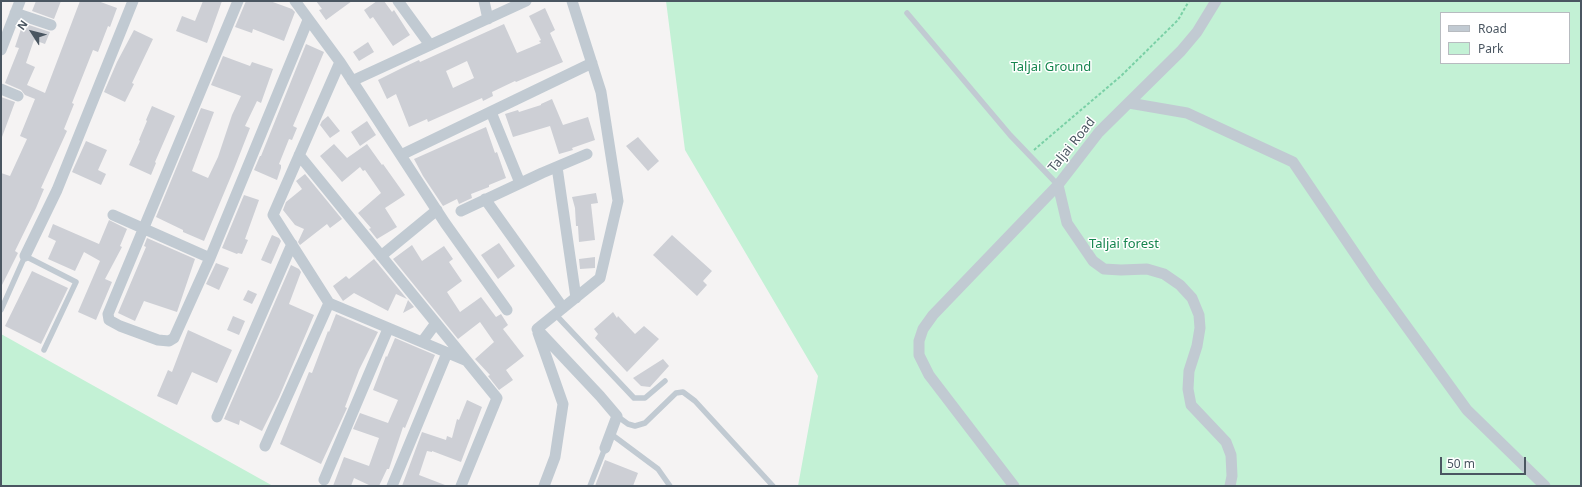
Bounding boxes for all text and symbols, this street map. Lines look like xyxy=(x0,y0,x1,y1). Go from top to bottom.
north arrow xyxy=(12,12,52,52)
legend xyxy=(1440,12,1570,64)
text: N xyxy=(13,17,31,33)
text: Road xyxy=(1478,20,1507,37)
text: Park xyxy=(1478,40,1503,57)
park label: Taljai Ground xyxy=(1011,59,1091,75)
street label: Taljai Road xyxy=(1045,115,1099,175)
park label: Taljai forest xyxy=(1089,236,1159,252)
scale bar xyxy=(1442,449,1528,475)
text: 50 m xyxy=(1447,455,1475,472)

